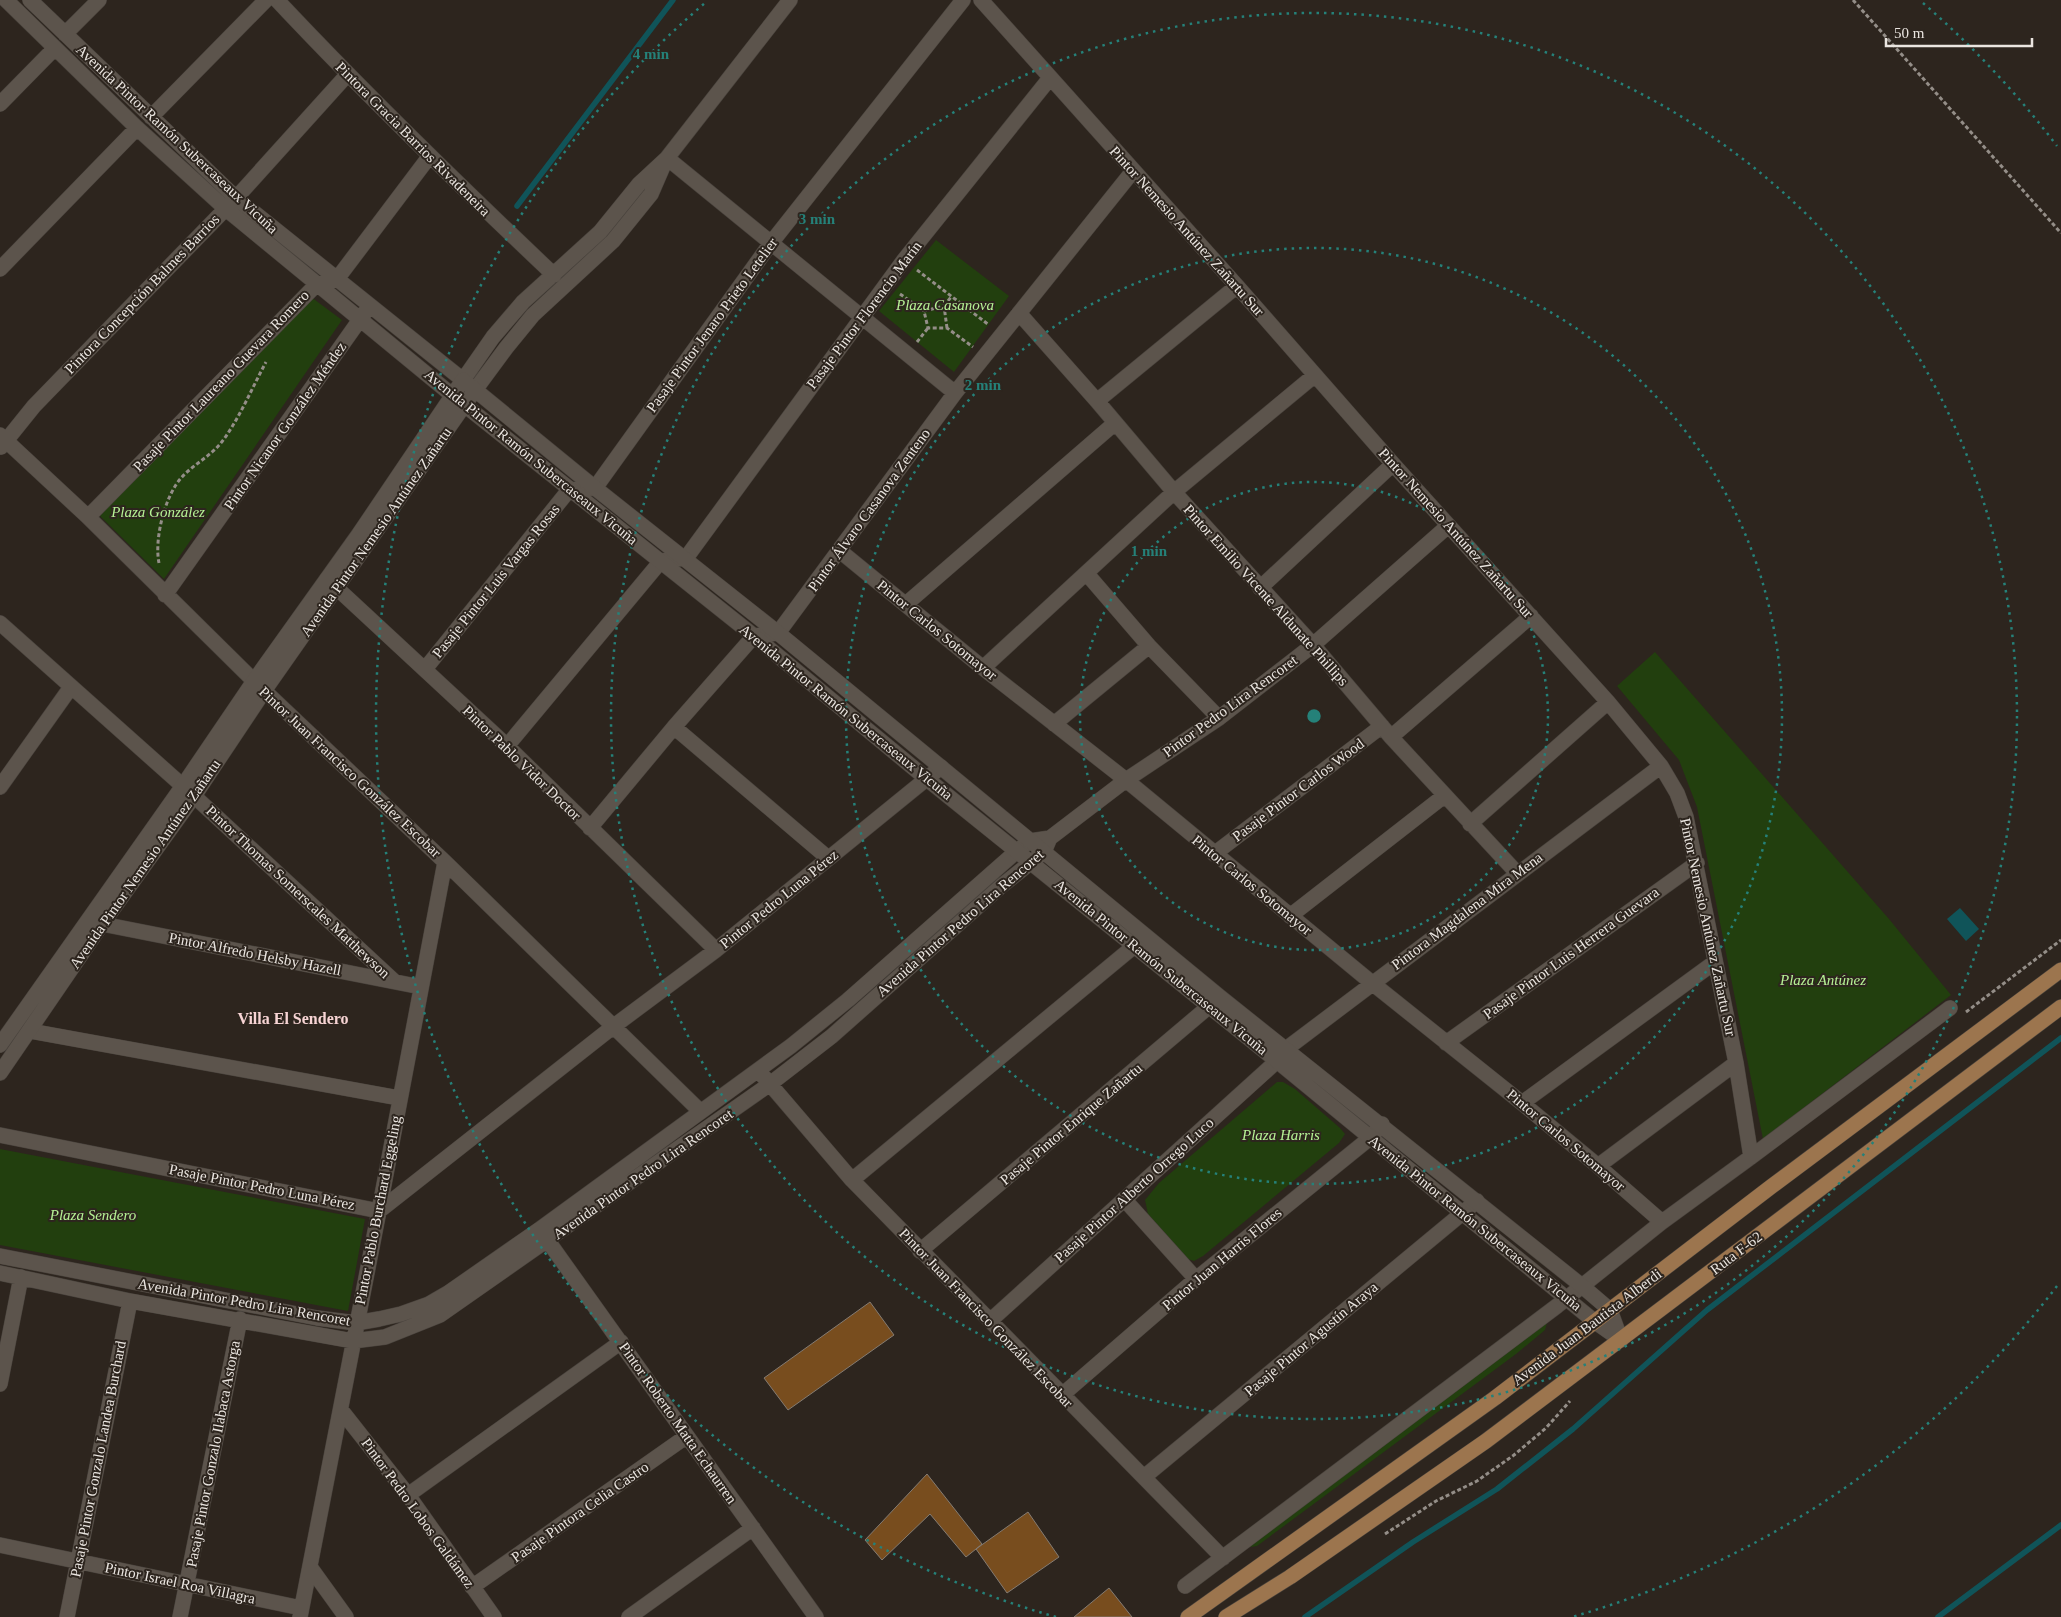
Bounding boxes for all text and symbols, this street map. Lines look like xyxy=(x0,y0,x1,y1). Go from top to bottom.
scale bar xyxy=(1886,15,2032,47)
text: 50 m xyxy=(1894,25,1925,41)
street label: Avenida Pintor Ramón Subercaseaux Vicuña xyxy=(73,41,281,237)
text: 4 min xyxy=(633,46,670,62)
street label: Pintora Gracia Barrios Rivadeneira xyxy=(333,59,494,220)
street label: Pintor Nemesio Antúnez Zañartu Sur xyxy=(1107,143,1267,319)
street label: Pintora Concepción Balmes Barrios xyxy=(61,211,223,377)
text: 3 min xyxy=(799,211,836,227)
street label: Pasaje Pintor Jenaro Prieto Letelier xyxy=(643,235,781,415)
street label: Pasaje Pintor Florencio Marín xyxy=(803,238,925,392)
street label: Pasaje Pintor Laureano Guevara Romero xyxy=(130,287,312,475)
park label: Plaza Casanova xyxy=(895,297,994,313)
street label: Pintor Nicanor González Méndez xyxy=(221,339,349,513)
street label: Avenida Pintor Ramón Subercaseaux Vicuña xyxy=(421,366,641,548)
text: 2 min xyxy=(965,377,1002,393)
street label: Avenida Pintor Nemesio Antúnez Zañartu xyxy=(297,424,455,640)
street label: Pintor Álvaro Casanova Zenteno xyxy=(805,426,933,594)
street label: Pintor Nemesio Antúnez Zañartu Sur xyxy=(1376,445,1536,621)
street label: Pasaje Pintor Luis Vargas Rosas xyxy=(429,501,563,661)
street label: Pintor Emilio Vicente Aldunate Phillips xyxy=(1180,501,1352,689)
park label: Plaza González xyxy=(110,504,205,520)
text: 1 min xyxy=(1131,543,1168,559)
street label: Pintor Carlos Sotomayor xyxy=(874,577,1000,683)
street label: Avenida Pintor Ramón Subercaseaux Vicuña xyxy=(736,621,956,803)
street label: Pintor Pedro Lira Rencoret xyxy=(1160,651,1301,760)
street label: Pintor Juan Francisco González Escobar xyxy=(256,683,444,861)
street label: Pintor Pablo Vidor Doctor xyxy=(460,703,584,823)
centre of rings xyxy=(1305,707,1323,725)
street label: Pasaje Pintor Carlos Wood xyxy=(1229,735,1367,845)
street label: Avenida Pintor Nemesio Antúnez Zañartu xyxy=(66,756,224,972)
street label: Pintor Thomas Somerscales Matthewson xyxy=(203,803,393,982)
street label: Pintor Nemesio Antúnez Zañartu Sur xyxy=(1677,817,1739,1037)
street label: Pintor Carlos Sotomayor xyxy=(1189,832,1315,938)
street label: Pintor Pedro Luna Pérez xyxy=(717,846,841,951)
street label: Avenida Pintor Pedro Lira Rencoret xyxy=(873,846,1047,1000)
street label: Pintora Magdalena Mira Mena xyxy=(1388,849,1546,973)
street label: Avenida Pintor Ramón Subercaseaux Vicuña xyxy=(1051,876,1271,1058)
street label: Pasaje Pintor Luis Herrera Guevara xyxy=(1480,884,1662,1022)
street label: Pintor Alfredo Helsby Hazell xyxy=(167,929,343,979)
park label: Plaza Antúnez xyxy=(1779,972,1866,988)
district label: Villa El Sendero xyxy=(237,1010,349,1027)
street label: Pasaje Pintor Enrique Zañartu xyxy=(997,1060,1146,1188)
street label: Pintor Carlos Sotomayor xyxy=(1504,1086,1628,1194)
street label: Avenida Pintor Pedro Lira Rencoret xyxy=(550,1105,737,1242)
street label: Pintor Pablo Burchard Eggeling xyxy=(352,1114,404,1306)
street label: Pasaje Pintor Alberto Orrego Luco xyxy=(1051,1114,1217,1266)
park label: Plaza Harris xyxy=(1241,1127,1320,1143)
street label: Avenida Pintor Ramón Subercaseaux Vicuña xyxy=(1365,1132,1585,1314)
street label: Pasaje Pintor Pedro Luna Pérez xyxy=(168,1161,357,1213)
street label: Pintor Juan Harris Flores xyxy=(1159,1204,1285,1313)
park label: Plaza Sendero xyxy=(49,1207,137,1223)
street label: Pintor Juan Francisco González Escobar xyxy=(896,1225,1076,1411)
street label: Ruta F-62 xyxy=(1707,1228,1765,1278)
street label: Avenida Juan Bautista Alberdi xyxy=(1509,1266,1665,1388)
street label: Avenida Pintor Pedro Lira Rencoret xyxy=(136,1275,352,1329)
street label: Pasaje Pintor Agustín Araya xyxy=(1241,1278,1381,1399)
street label: Pasaje Pintor Gonzalo Landea Burchard xyxy=(67,1339,129,1579)
street label: Pasaje Pintor Gonzalo Ilabaca Astorga xyxy=(183,1339,243,1569)
street label: Pintor Roberto Matta Echaurren xyxy=(616,1339,740,1507)
street label: Pintor Pedro Lobos Galdámez xyxy=(358,1435,478,1591)
street label: Pasaje Pintora Celia Castro xyxy=(508,1458,652,1566)
street label: Pintor Israel Roa Villagra xyxy=(103,1559,257,1607)

